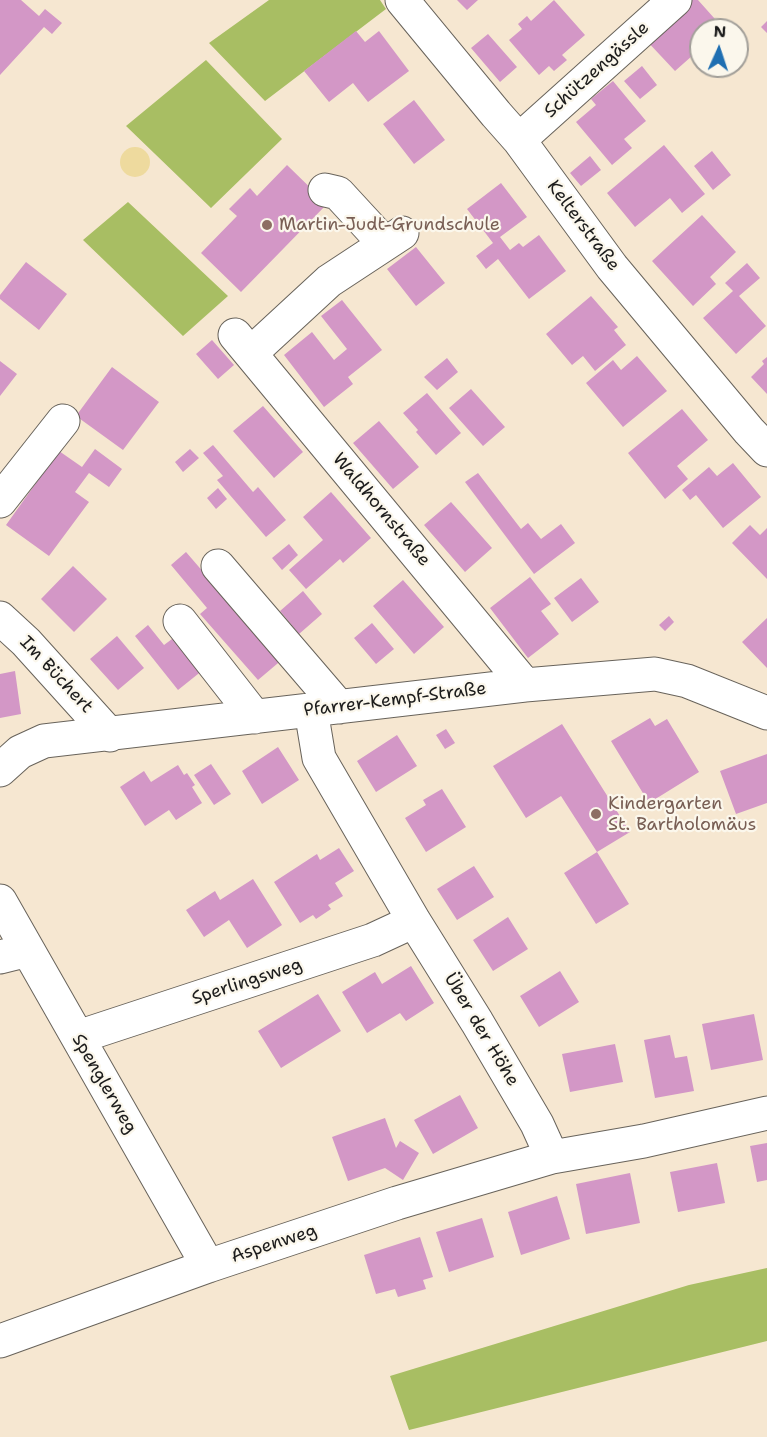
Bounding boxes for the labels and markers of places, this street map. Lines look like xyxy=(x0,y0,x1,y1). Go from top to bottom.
place label: Martin-Judt-Grundschule xyxy=(279,214,500,236)
marker: Martin-Judt-Grundschule xyxy=(260,218,274,232)
place label: Kindergarten St. Bartholomäus xyxy=(608,793,756,836)
marker: Kindergarten St. Bartholomäus xyxy=(589,807,603,821)

